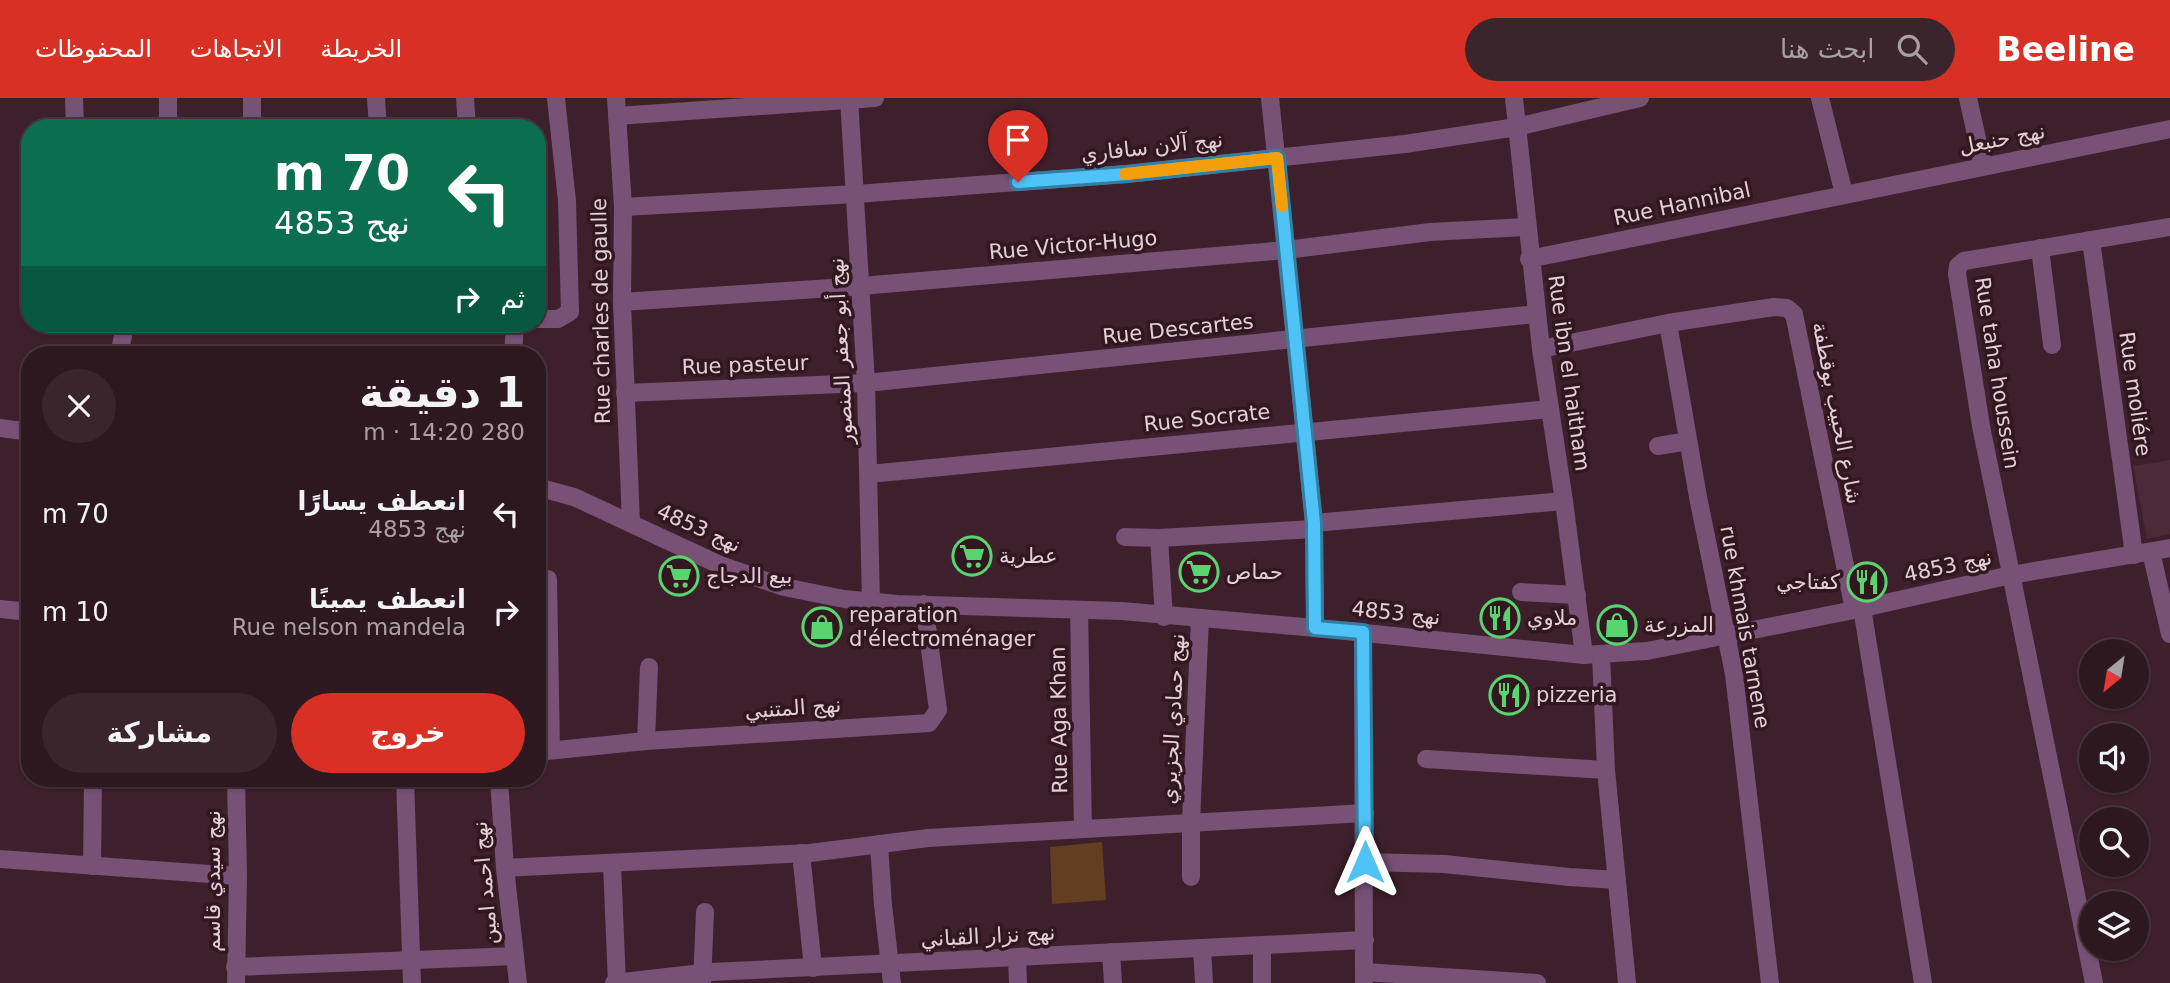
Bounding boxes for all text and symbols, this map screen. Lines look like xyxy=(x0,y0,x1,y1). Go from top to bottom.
search box xyxy=(1465,18,1955,81)
icon: search xyxy=(1893,30,1931,68)
text: Beeline xyxy=(1997,30,2135,69)
text: ابحث هنا xyxy=(1780,34,1875,64)
text: المحفوظات xyxy=(35,35,152,63)
text: الاتجاهات xyxy=(190,35,282,63)
text: الخريطة xyxy=(320,35,402,63)
pin xyxy=(988,110,1048,182)
street label: نهج حنبعل xyxy=(1957,119,2047,159)
icon: arrive xyxy=(999,121,1037,159)
street label: نهج آلان سافاري xyxy=(1080,127,1224,166)
text: 70 m xyxy=(274,145,410,202)
icon: left xyxy=(434,147,525,238)
street label: Rue Hannibal xyxy=(1611,178,1753,230)
street label: Rue charles de gaulle xyxy=(587,198,615,424)
text: نهج 4853 xyxy=(274,204,410,242)
street label: Rue Victor-Hugo xyxy=(988,226,1158,264)
street label: نهج أبو جعفر المنصور xyxy=(822,257,858,446)
street label: Rue ibn el haitham xyxy=(1543,273,1595,473)
street label: Rue taha houssein xyxy=(1970,275,2024,471)
icon: right xyxy=(448,280,486,318)
text: ثم xyxy=(500,284,525,314)
street label: Rue Descartes xyxy=(1101,309,1255,349)
street label: شارع الحبيب بوقطفة xyxy=(1808,320,1866,506)
street label: Rue moliére xyxy=(2114,330,2156,458)
street label: Rue pasteur xyxy=(681,351,809,379)
text: 1 دقيقة xyxy=(359,368,525,417)
button: close xyxy=(42,369,116,443)
street label: Rue Socrate xyxy=(1143,399,1271,437)
text: 280 m · 14:20 xyxy=(363,419,525,445)
text: انعطف يسارًا xyxy=(297,486,466,516)
icon: left xyxy=(487,495,525,533)
text: 70 m xyxy=(42,499,109,529)
street label: نهج 4853 xyxy=(653,499,745,557)
text: نهج 4853 xyxy=(368,516,466,542)
street label: rue khmais tarnene xyxy=(1715,524,1775,730)
supermarket icon: عطرية xyxy=(951,535,993,577)
place label: عطرية xyxy=(999,544,1057,568)
street label: نهج 4853 xyxy=(1902,545,1994,587)
supermarket icon: حماص xyxy=(1178,551,1220,593)
supermarket icon: بيع الدجاج xyxy=(658,555,700,597)
place label: حماص xyxy=(1226,560,1283,584)
restaurant icon: كفتاجي xyxy=(1846,561,1888,603)
place label: بيع الدجاج xyxy=(706,564,792,589)
place label: كفتاجي xyxy=(1776,570,1840,594)
text: انعطف يمينًا xyxy=(309,584,466,614)
icon: right xyxy=(487,593,525,631)
street label: نهج 4853 xyxy=(1350,596,1442,630)
text: 10 m xyxy=(42,597,109,627)
restaurant icon: ملاوي xyxy=(1479,597,1521,639)
place label: reparation d'électroménager xyxy=(849,603,1035,651)
shop icon: المزرعة xyxy=(1596,604,1638,646)
shop icon: reparation d'électroménager xyxy=(801,606,843,648)
place label: ملاوي xyxy=(1527,606,1577,630)
place label: المزرعة xyxy=(1644,613,1714,637)
text: Rue nelson mandela xyxy=(232,614,466,640)
street label: نهج حمادي الجزيري xyxy=(1157,633,1189,805)
north arrow xyxy=(2079,639,2149,709)
map controls xyxy=(2079,639,2149,961)
street label: Rue Aga Khan xyxy=(1046,646,1072,794)
restaurant icon: pizzeria xyxy=(1488,674,1530,716)
place label: pizzeria xyxy=(1536,683,1617,707)
button: مشاركة xyxy=(42,693,277,773)
button: خروج xyxy=(291,693,525,773)
street label: نهج المتنبي xyxy=(744,693,842,723)
button: sound xyxy=(2079,723,2149,793)
button: search xyxy=(2079,807,2149,877)
street label: نهج سيدي قاسم xyxy=(201,810,226,952)
street label: نهج احمد امين xyxy=(468,820,502,946)
position arrow xyxy=(1328,825,1402,899)
button: layers xyxy=(2079,891,2149,961)
street label: نهج نزار القباني xyxy=(920,920,1056,952)

